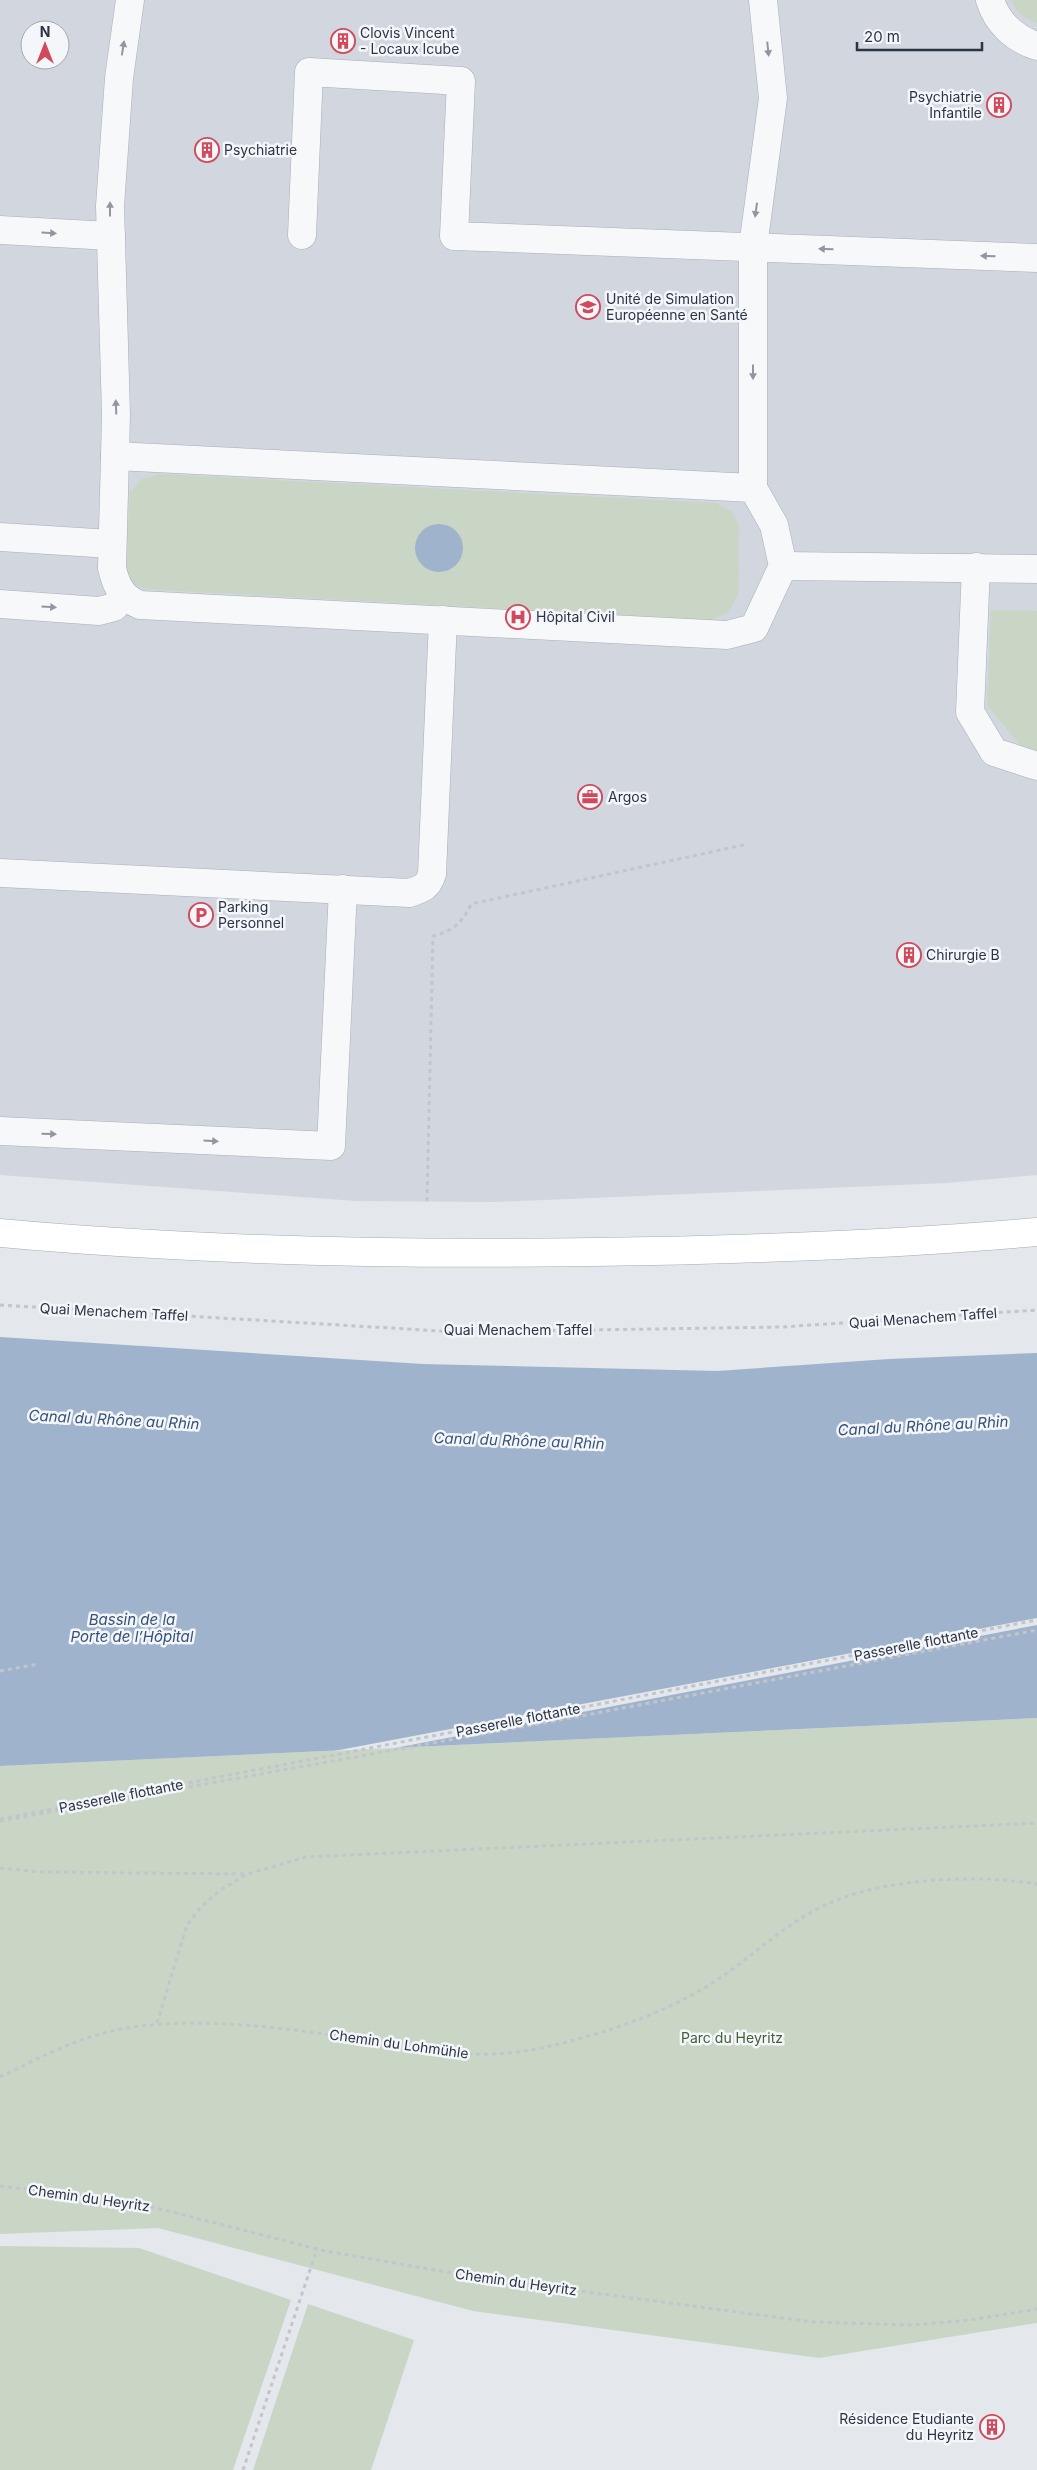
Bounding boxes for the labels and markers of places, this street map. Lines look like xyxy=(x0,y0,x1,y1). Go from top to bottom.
place label: Clovis Vincent - Locaux Icube xyxy=(360,24,459,57)
building icon: Clovis Vincent - Locaux Icube xyxy=(330,28,356,54)
place label: Psychiatrie Infantile xyxy=(909,88,982,121)
building icon: Psychiatrie Infantile xyxy=(986,92,1012,118)
building icon: Psychiatrie xyxy=(194,137,220,163)
place label: Psychiatrie xyxy=(224,141,297,158)
place label: Unité de Simulation Européenne en Santé xyxy=(606,290,748,323)
school or university icon: Unité de Simulation Européenne en Santé xyxy=(575,294,601,320)
hospital icon: Hôpital Civil xyxy=(505,604,531,630)
place label: Hôpital Civil xyxy=(536,608,615,625)
office icon: Argos xyxy=(577,784,603,810)
place label: Argos xyxy=(608,788,647,805)
place label: Parking Personnel xyxy=(218,898,284,931)
parking icon: Parking Personnel xyxy=(188,902,214,928)
building icon: Chirurgie B xyxy=(896,942,922,968)
place label: Chirurgie B xyxy=(926,946,1000,963)
place label: Résidence Etudiante du Heyritz xyxy=(839,2410,974,2443)
building icon: Résidence Etudiante du Heyritz xyxy=(979,2414,1005,2440)

